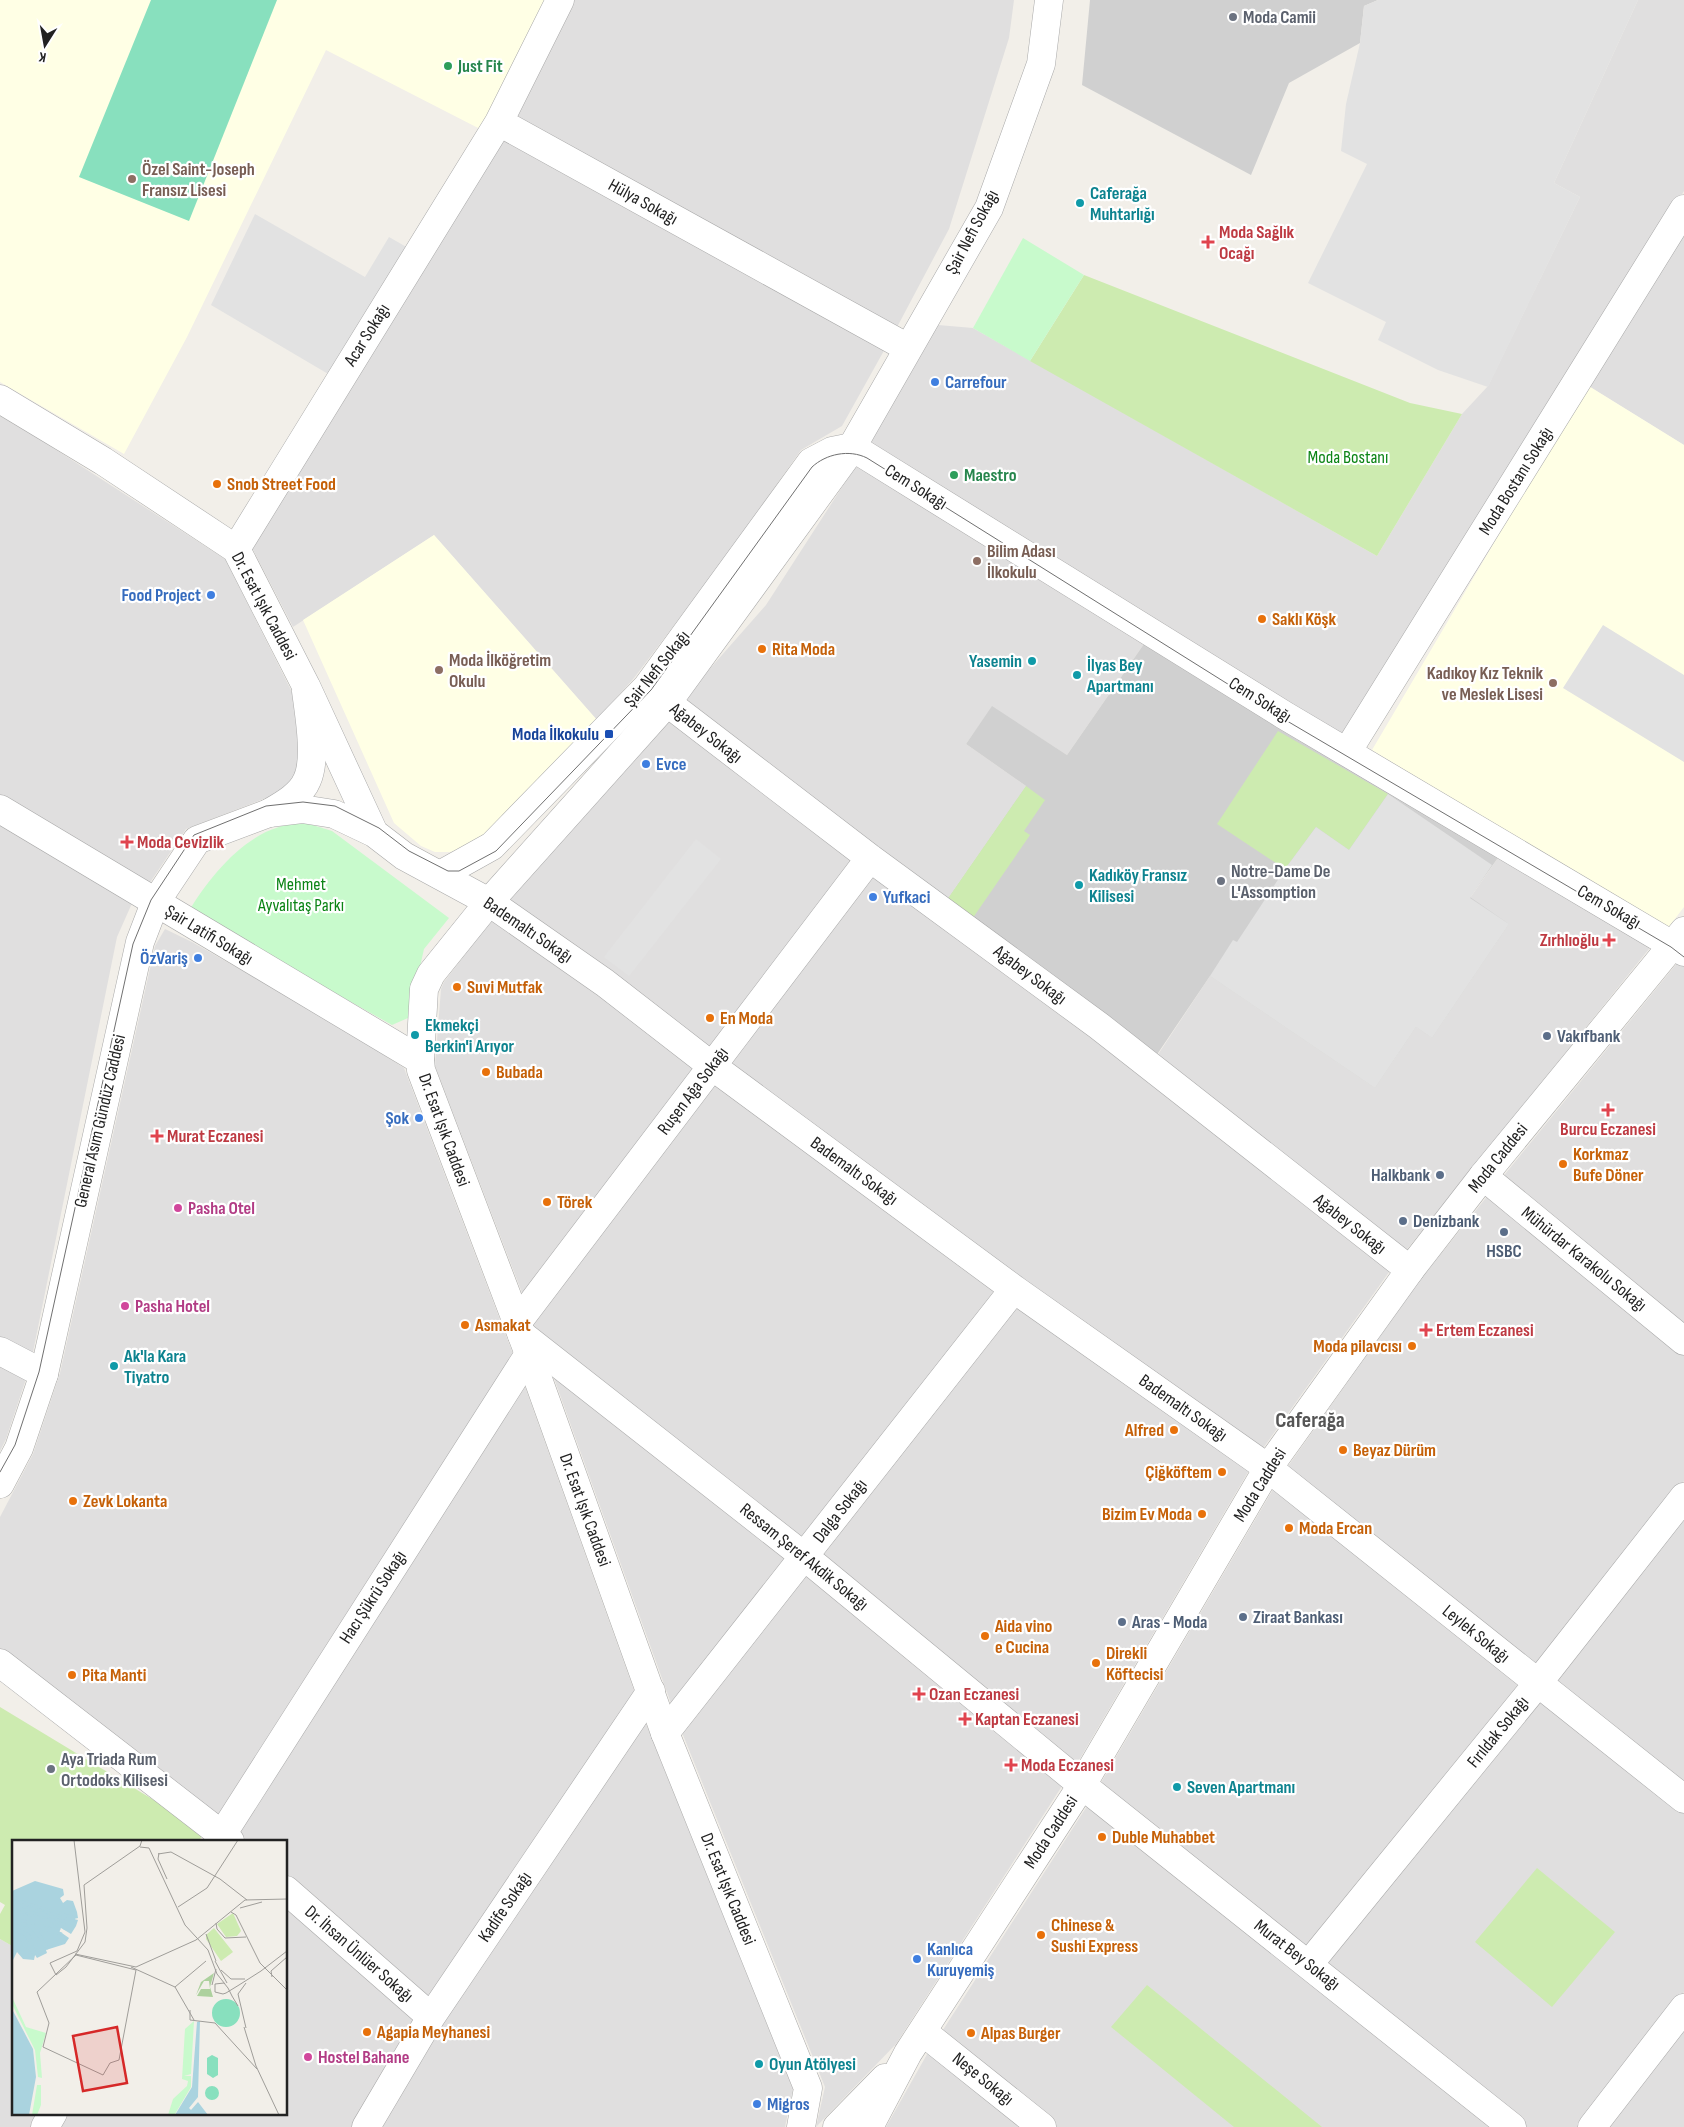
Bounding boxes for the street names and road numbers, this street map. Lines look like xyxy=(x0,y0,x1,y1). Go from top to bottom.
street label: Hülya Sokağı xyxy=(605,174,681,230)
street label: Şair Nefi Sokağı xyxy=(941,186,1003,278)
street label: Acar Sokağı xyxy=(339,300,394,371)
street label: Moda Bostanı Sokağı xyxy=(1474,423,1558,539)
street label: Cem Sokağı xyxy=(881,460,951,514)
street label: Dr. Esat Işık Caddesi xyxy=(227,549,301,663)
street label: Şair Nefi Sokağı xyxy=(620,626,694,712)
street label: Cem Sokağı xyxy=(1225,673,1295,727)
street label: Ağabey Sokağı xyxy=(665,698,746,768)
street label: Cem Sokağı xyxy=(1574,880,1644,934)
street label: Bademaltı Sokağı xyxy=(480,893,576,967)
street label: Şair Latifi Sokağı xyxy=(161,901,257,969)
street label: Ağabey Sokağı xyxy=(989,940,1071,1009)
street label: General Asım Gündüz Caddesi xyxy=(70,1032,130,1210)
street label: Ruşen Ağa Sokağı xyxy=(653,1043,733,1139)
street label: Dr. Esat Işık Caddesi xyxy=(414,1071,474,1189)
street label: Moda Caddesi xyxy=(1464,1119,1532,1197)
street label: Bademaltı Sokağı xyxy=(806,1132,902,1210)
street label: Ağabey Sokağı xyxy=(1309,1189,1390,1259)
street label: Mühürdar Karakolu Sokağı xyxy=(1517,1202,1651,1316)
street label: Bademaltı Sokağı xyxy=(1135,1370,1231,1446)
street label: Moda Caddesi xyxy=(1229,1444,1291,1526)
street label: Dr. Esat Işık Caddesi xyxy=(555,1451,615,1569)
street label: Dalga Sokağı xyxy=(809,1475,871,1547)
street label: Ressam Şeref Akdik Sokağı xyxy=(736,1499,872,1615)
street label: Hacı Şükrü Sokağı xyxy=(335,1547,411,1647)
street label: Leylek Sokağı xyxy=(1438,1601,1514,1667)
street label: Fırıldak Sokağı xyxy=(1463,1692,1533,1772)
street label: Moda Caddesi xyxy=(1020,1792,1082,1872)
street label: Dr. Esat Işık Caddesi xyxy=(696,1830,760,1948)
street label: Kadife Sokağı xyxy=(474,1868,536,1946)
street label: Dr. İhsan Ünlüer Sokağı xyxy=(301,1901,417,2007)
street label: Murat Bey Sokağı xyxy=(1250,1915,1344,1995)
street label: Neşe Sokağı xyxy=(948,2048,1018,2110)

